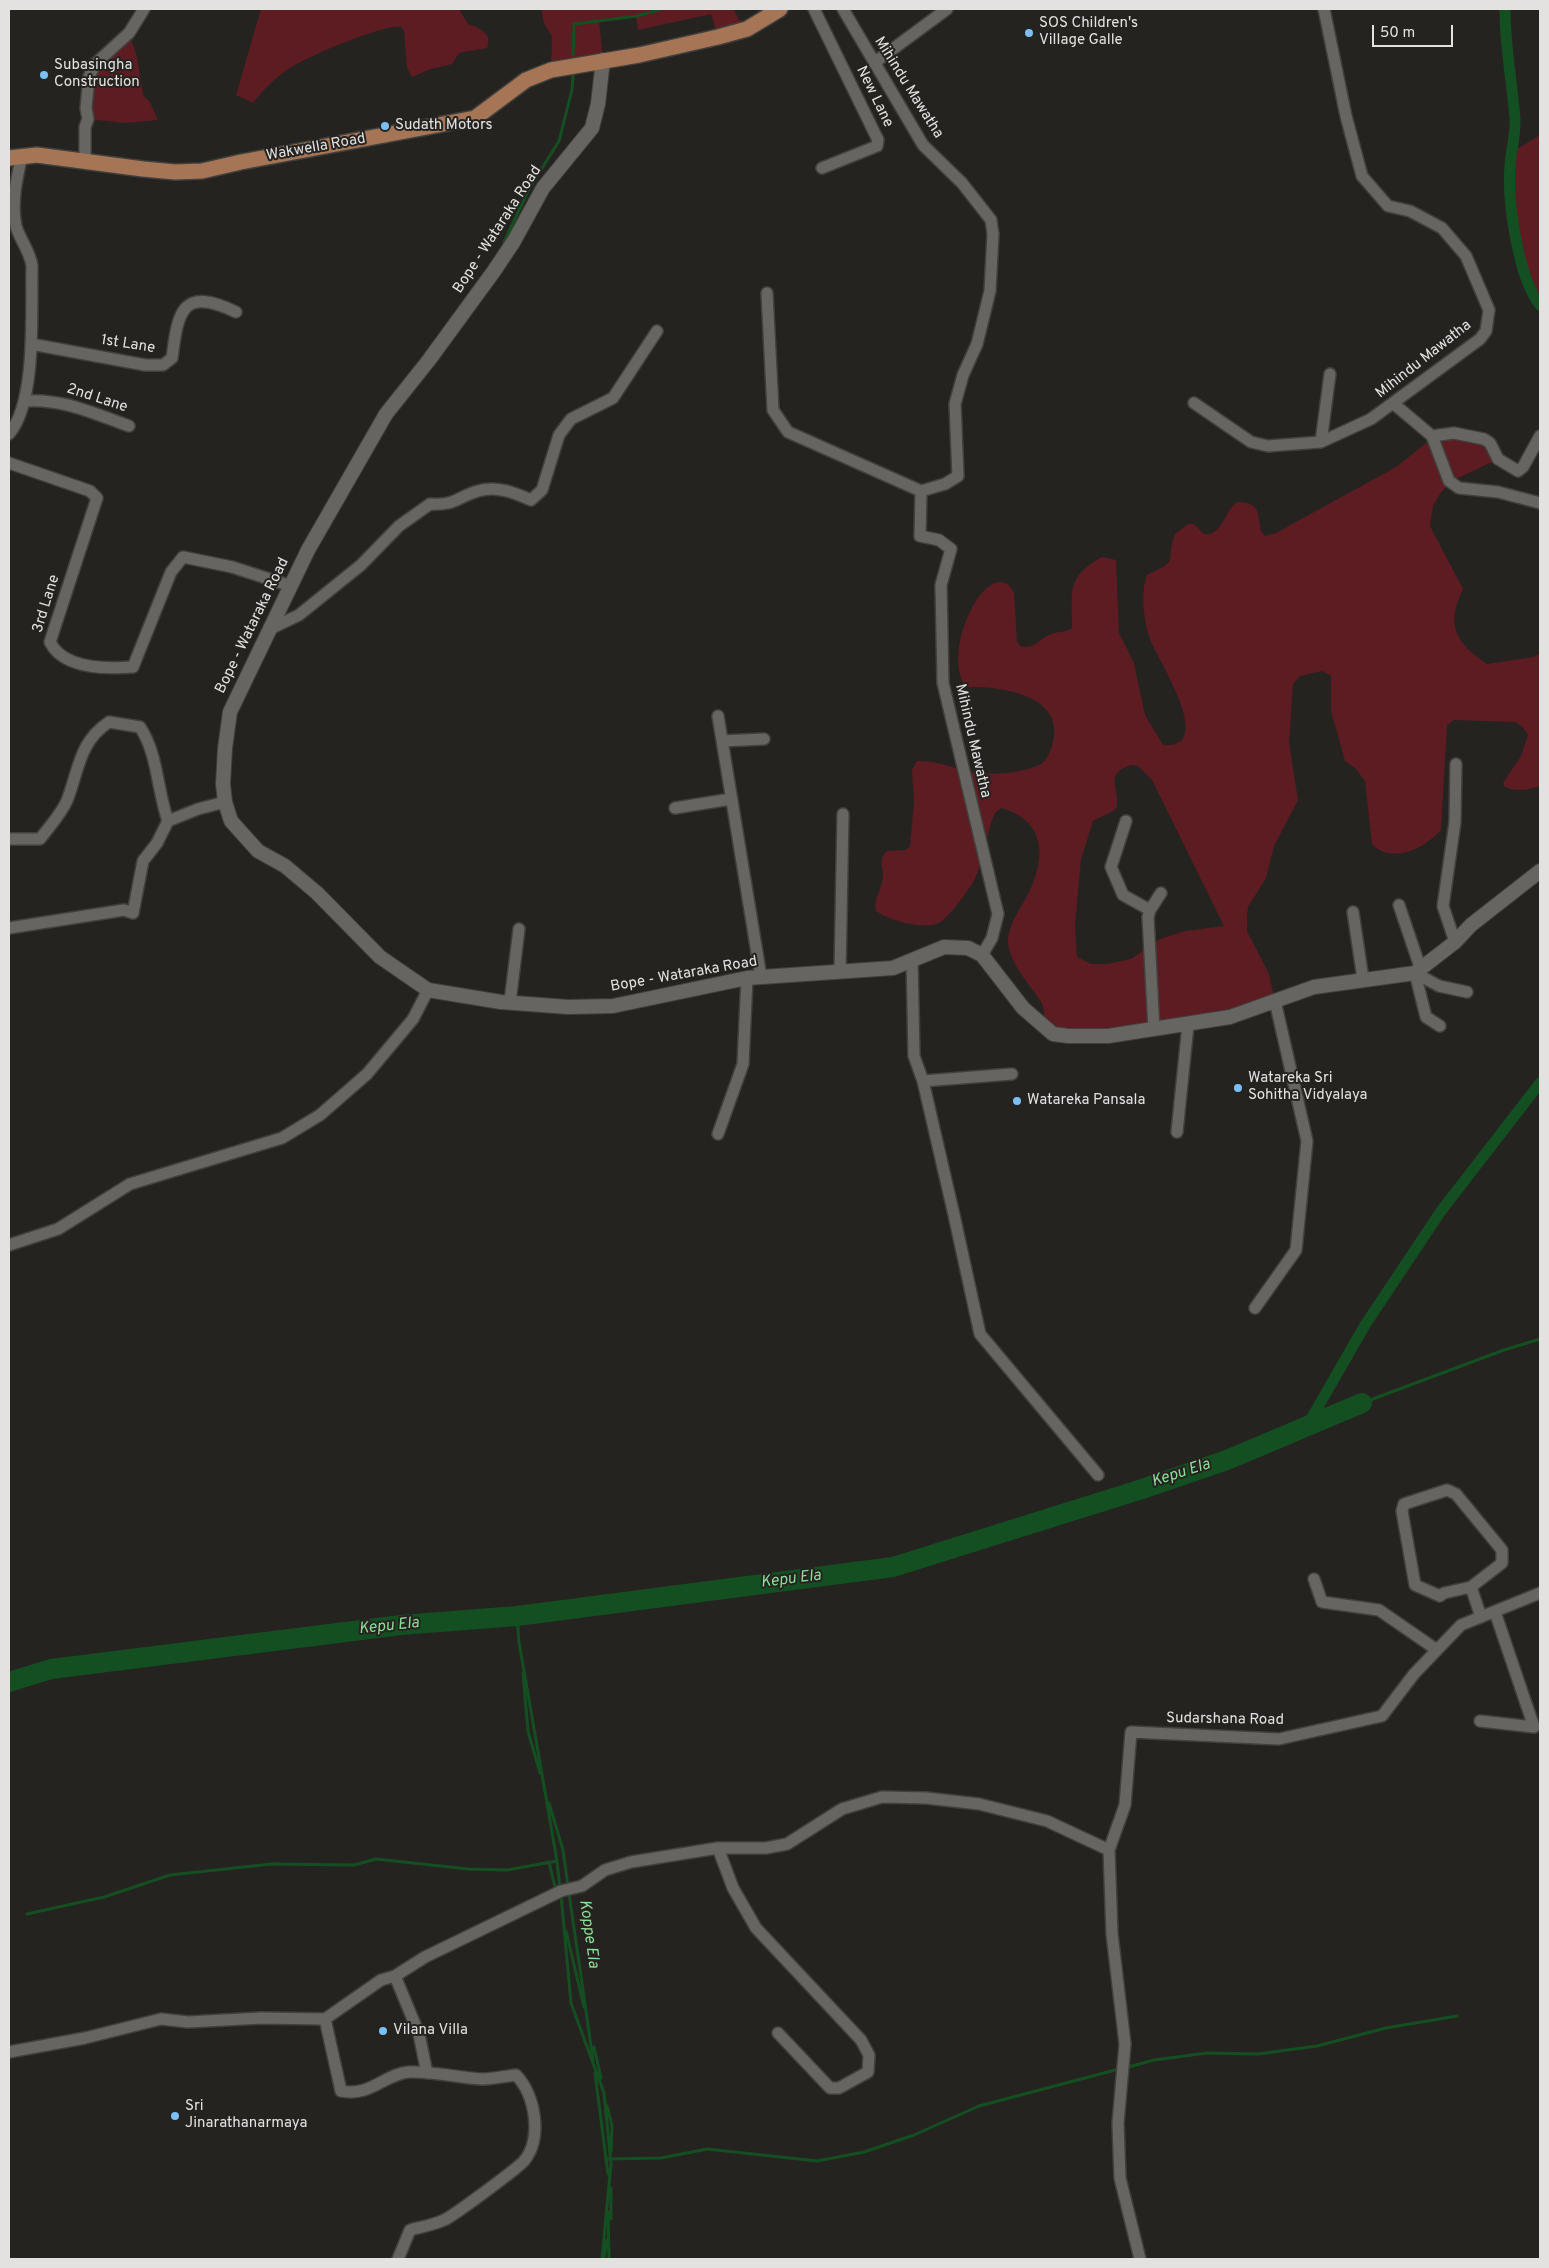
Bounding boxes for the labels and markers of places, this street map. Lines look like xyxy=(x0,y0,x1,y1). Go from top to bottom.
place label: SOS Children's Village Galle xyxy=(1039,15,1138,50)
marker: SOS Children's Village Galle xyxy=(1023,27,1035,39)
place label: Subasingha Construction xyxy=(54,57,140,92)
marker: Subasingha Construction xyxy=(38,69,50,81)
place label: Sudath Motors xyxy=(395,117,493,135)
marker: Sudath Motors xyxy=(379,120,391,132)
place label: Watareka Sri Sohitha Vidyalaya xyxy=(1248,1070,1368,1105)
marker: Watareka Sri Sohitha Vidyalaya xyxy=(1232,1082,1244,1094)
place label: Watareka Pansala xyxy=(1027,1092,1145,1110)
marker: Watareka Pansala xyxy=(1011,1095,1023,1107)
place label: Vilana Villa xyxy=(393,2022,468,2040)
marker: Vilana Villa xyxy=(377,2025,389,2037)
place label: Sri Jinarathanarmaya xyxy=(185,2098,307,2133)
marker: Sri Jinarathanarmaya xyxy=(169,2110,181,2122)

